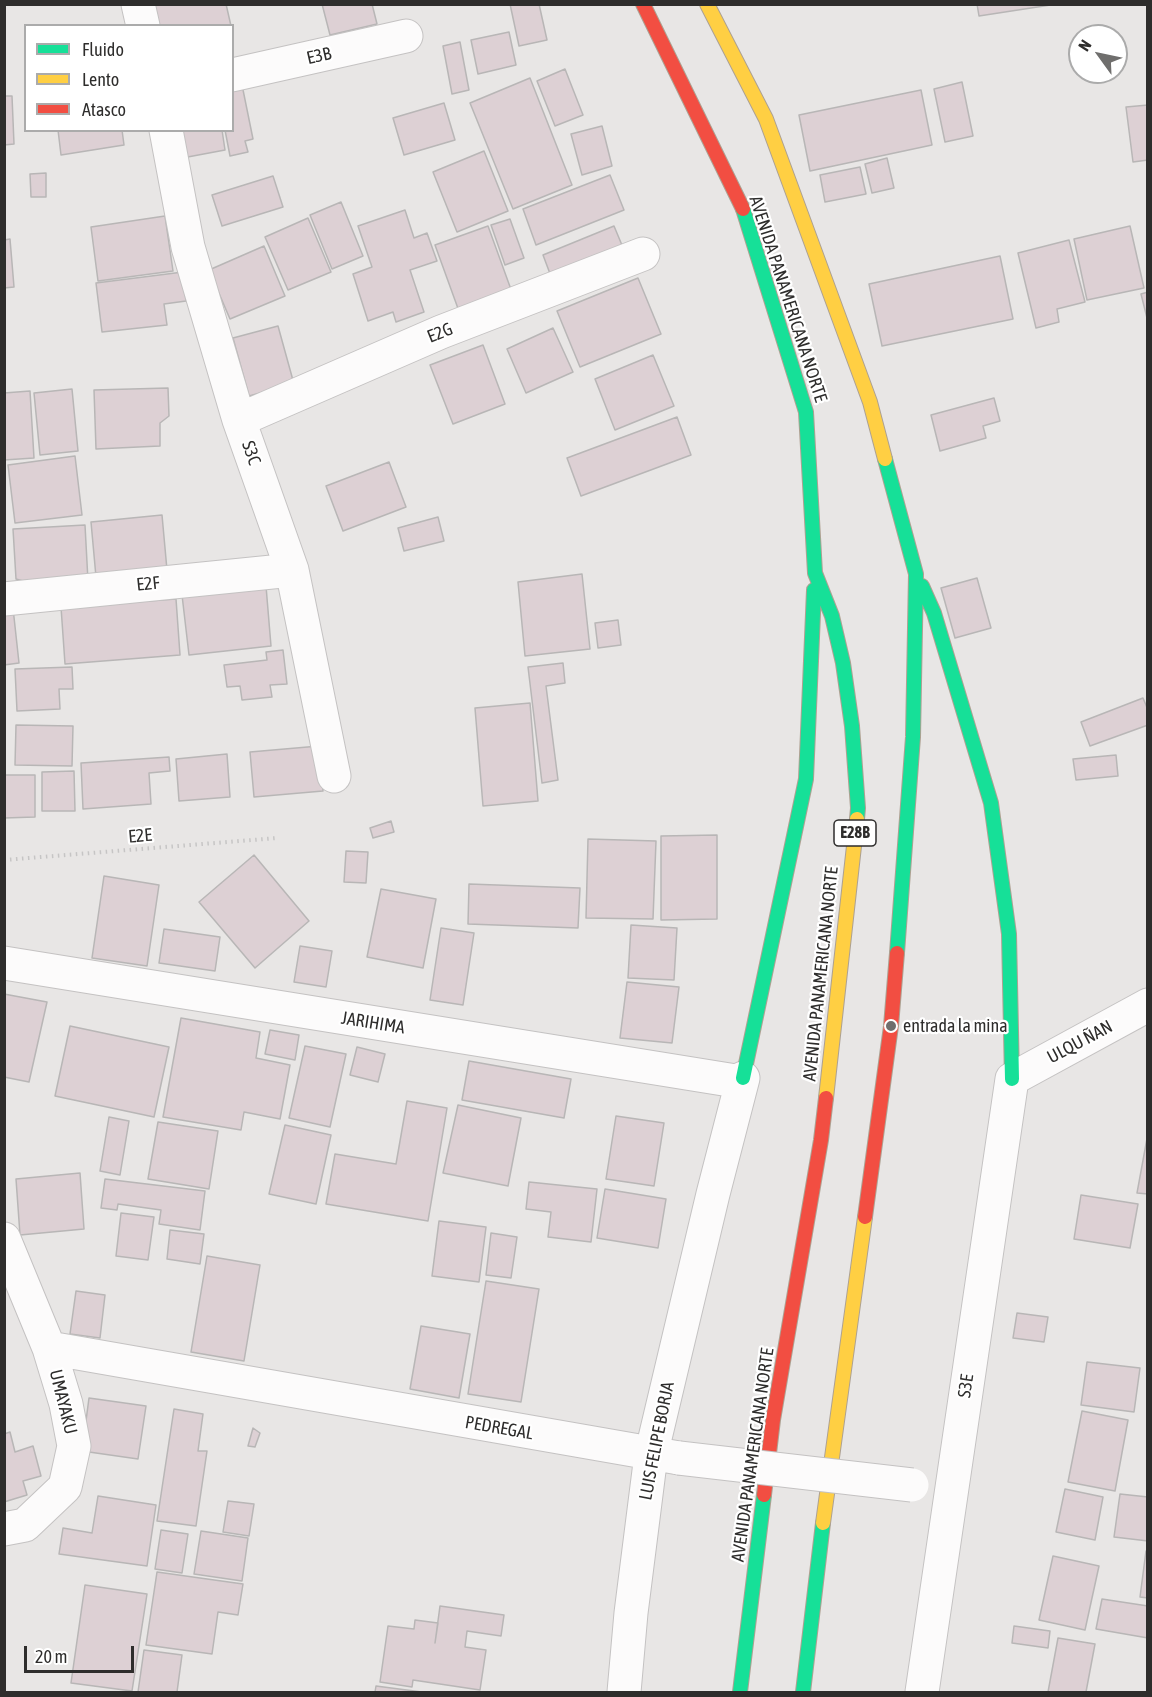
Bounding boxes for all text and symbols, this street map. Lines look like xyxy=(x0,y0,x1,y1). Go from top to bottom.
legend xyxy=(24,24,234,132)
north arrow xyxy=(1068,24,1128,84)
text: N xyxy=(1074,36,1095,54)
text: Fluido xyxy=(82,39,124,60)
street label: E3B xyxy=(305,43,333,69)
text: Lento xyxy=(82,69,119,90)
text: Atasco xyxy=(82,99,126,120)
street label: AVENIDA PANAMERICANA NORTE xyxy=(744,193,832,405)
street label: E2G xyxy=(424,318,456,348)
street label: S3C xyxy=(237,438,265,468)
street label: E2F xyxy=(135,572,161,596)
road number: E28B xyxy=(834,820,876,846)
street label: E2E xyxy=(127,824,153,848)
street label: AVENIDA PANAMERICANA NORTE xyxy=(799,866,843,1082)
street label: JARIHIMA xyxy=(340,1007,406,1039)
place label: entrada la mina xyxy=(903,1015,1008,1037)
street label: ULQU ÑAN xyxy=(1044,1016,1116,1068)
marker: entrada la mina xyxy=(884,1019,898,1033)
street label: AVENIDA PANAMERICANA NORTE xyxy=(727,1347,779,1563)
street label: UMAYAKU xyxy=(45,1367,81,1437)
street label: S3E xyxy=(954,1373,978,1399)
street label: LUIS FELIPE BORJA xyxy=(635,1380,679,1502)
street label: PEDREGAL xyxy=(463,1411,535,1445)
scale bar xyxy=(27,1634,136,1672)
text: 20 m xyxy=(35,1646,67,1667)

